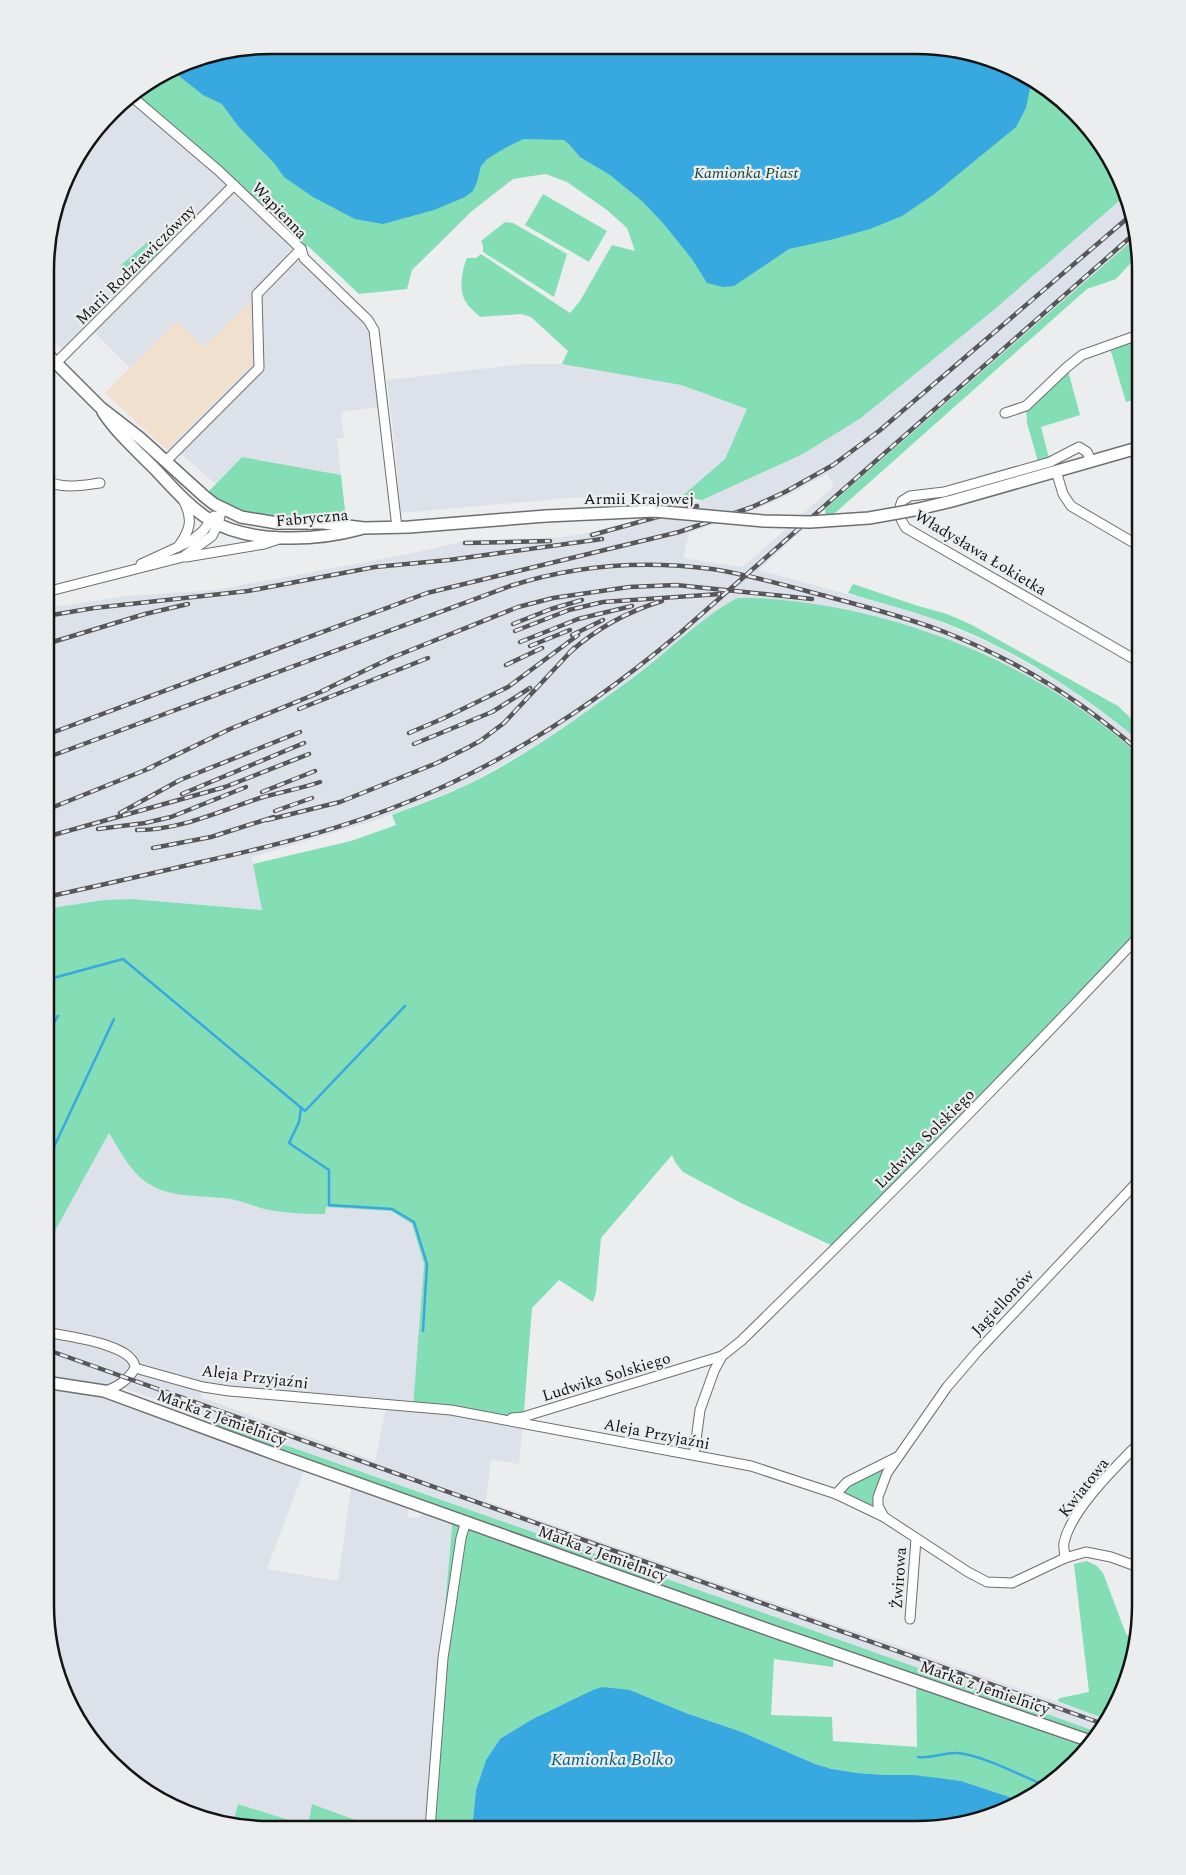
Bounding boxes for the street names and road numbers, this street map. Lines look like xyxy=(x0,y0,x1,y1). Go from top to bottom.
street label: Wapienna xyxy=(246,177,313,245)
street label: Marii Rodziewiczówny xyxy=(70,198,202,330)
street label: Armii Krajowej xyxy=(584,487,694,511)
street label: Fabryczna xyxy=(275,503,349,533)
street label: Władysława Łokietka xyxy=(910,504,1051,602)
street label: Ludwika Solskiego xyxy=(869,1083,980,1194)
street label: Jagiellonów xyxy=(966,1263,1040,1341)
street label: Ludwika Solskiego xyxy=(539,1346,674,1408)
street label: Aleja Przyjaźni xyxy=(200,1359,310,1395)
street label: Marka z Jemielnicy xyxy=(154,1383,291,1453)
street label: Aleja Przyjaźni xyxy=(602,1412,712,1456)
street label: Kwiatowa xyxy=(1053,1452,1115,1523)
street label: Marka z Jemielnicy xyxy=(535,1519,672,1589)
street label: Żwirowa xyxy=(885,1546,913,1610)
street label: Marka z Jemielnicy xyxy=(916,1654,1054,1722)

